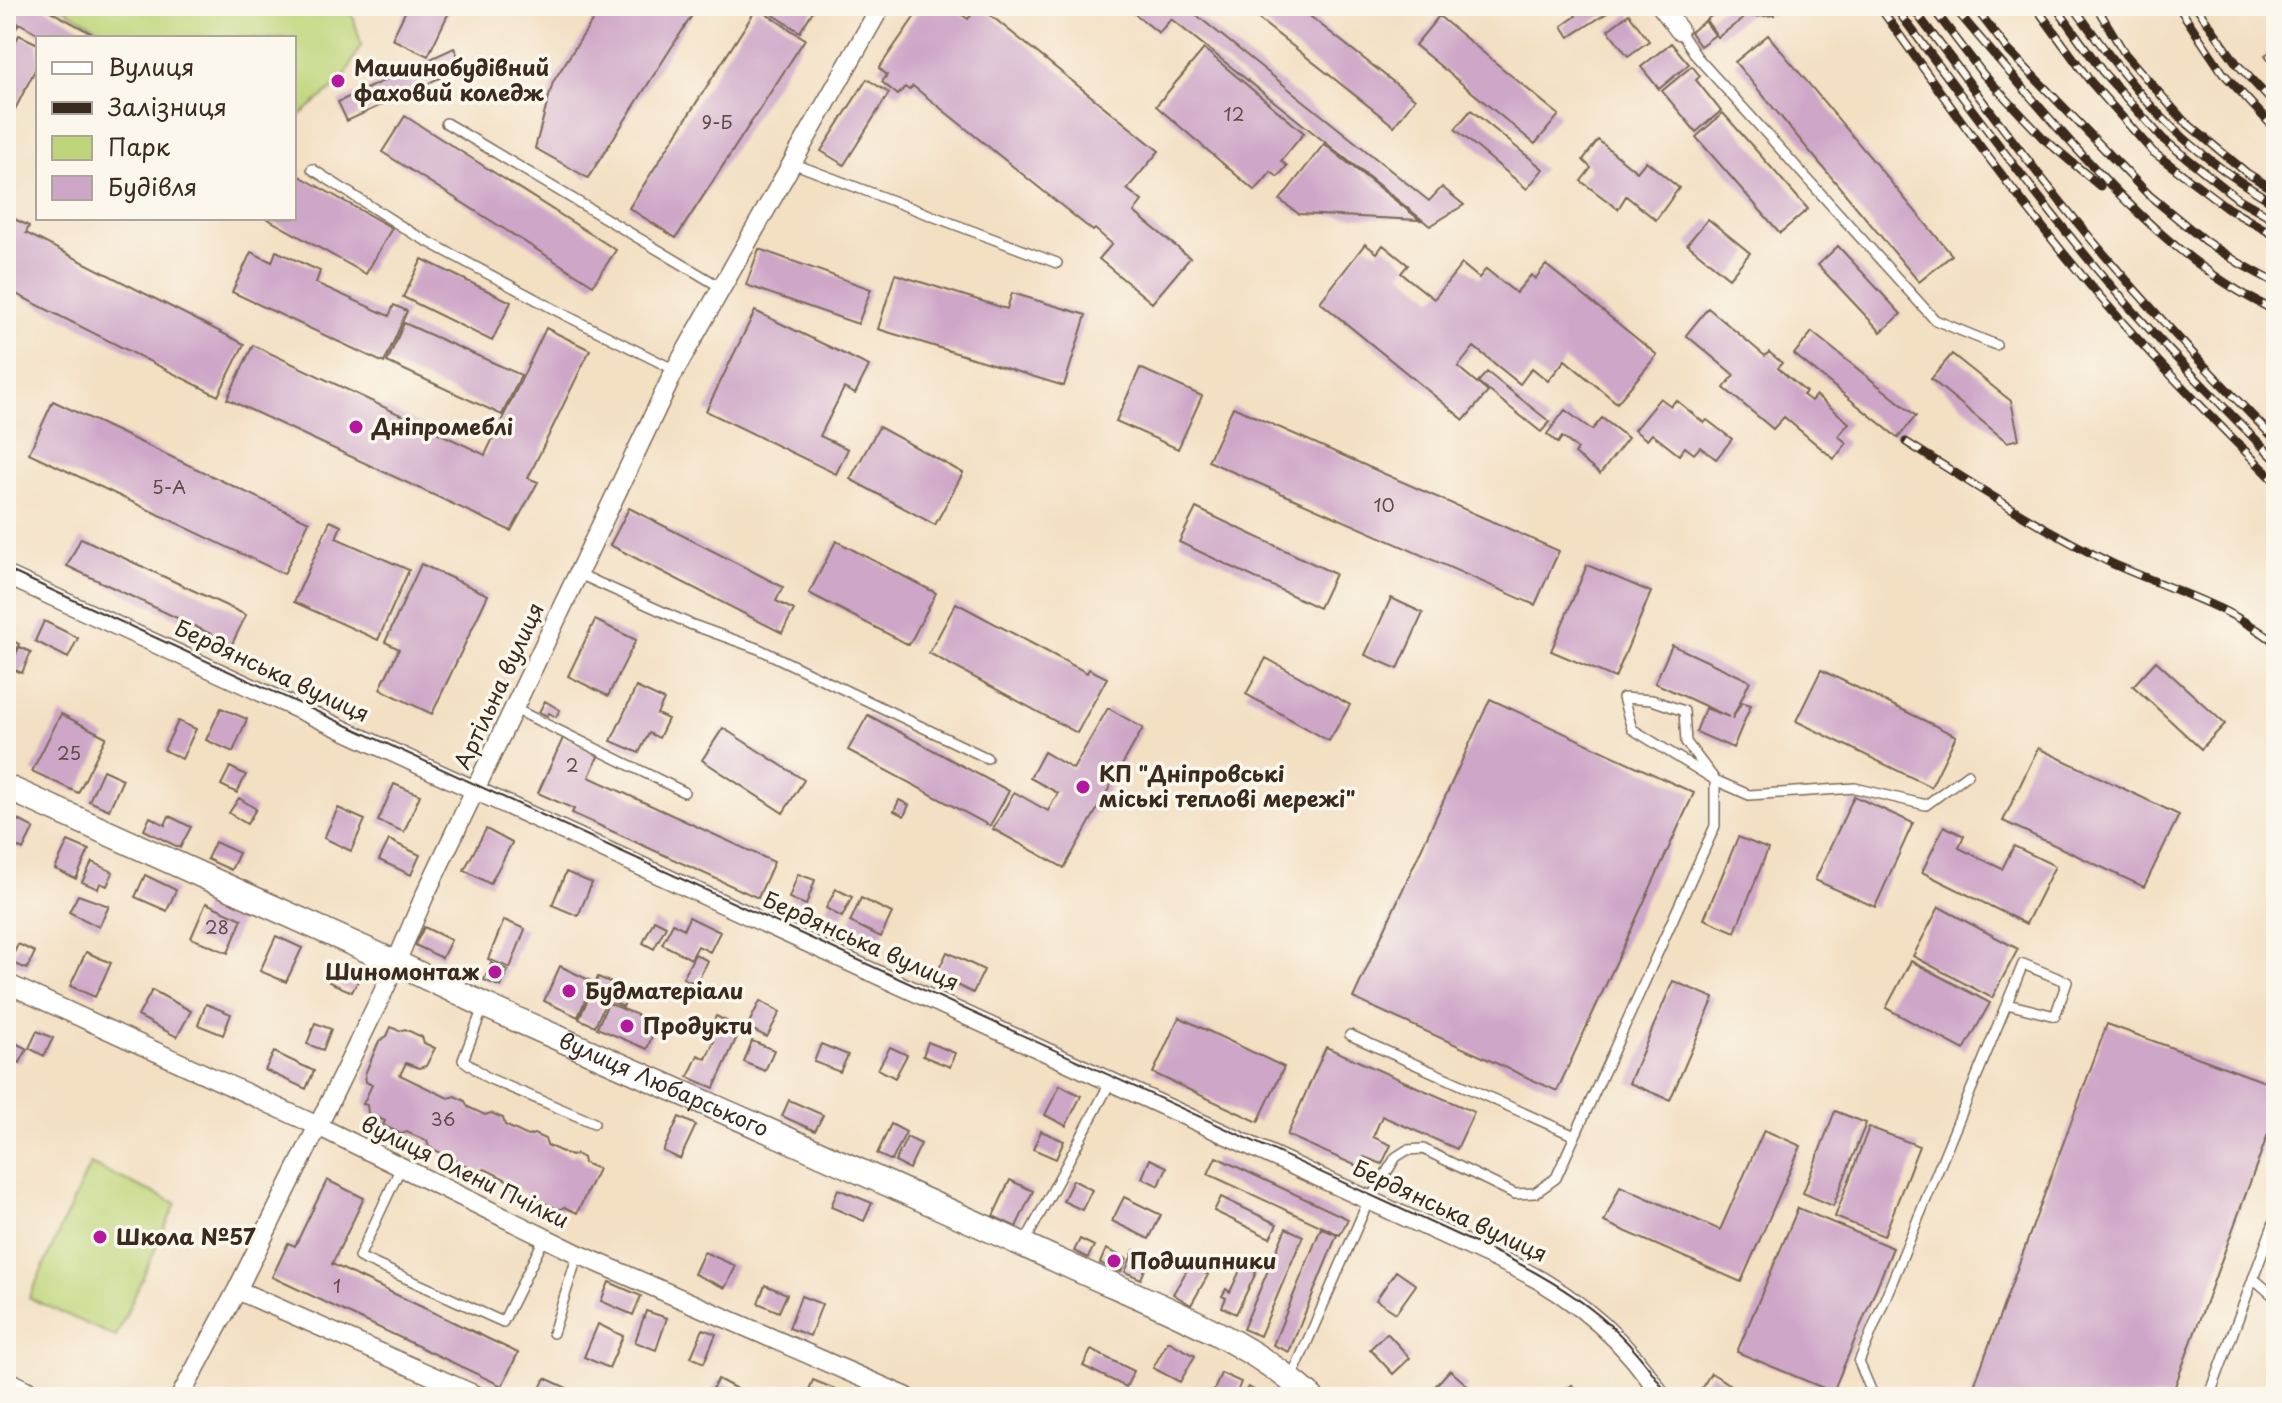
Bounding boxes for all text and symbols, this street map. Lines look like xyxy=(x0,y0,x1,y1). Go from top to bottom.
legend xyxy=(36,36,296,220)
text: Вулиця xyxy=(108,48,194,84)
place label: Машинобудівний фаховий коледж xyxy=(354,50,549,108)
marker: Машинобудівний фаховий коледж xyxy=(329,72,347,90)
text: Залізниця xyxy=(107,88,227,124)
house number: 12 xyxy=(1224,100,1244,127)
house number: 9-Б xyxy=(702,108,732,135)
text: Парк xyxy=(108,128,171,164)
text: Будівля xyxy=(108,168,197,204)
place label: Дніпромеблі xyxy=(371,409,513,442)
marker: Дніпромеблі xyxy=(347,418,365,436)
house number: 5-А xyxy=(152,473,186,500)
house number: 10 xyxy=(1373,491,1395,518)
street label: Артільна вулиця xyxy=(444,596,551,774)
street label: Бердянська вулиця xyxy=(170,610,375,729)
house number: 25 xyxy=(57,739,81,766)
house number: 2 xyxy=(566,751,578,778)
place label: КП "Дніпровські міські теплові мережі" xyxy=(1099,756,1355,814)
marker: КП "Дніпровські міські теплові мережі" xyxy=(1074,778,1092,796)
street label: Бердянська вулиця xyxy=(758,882,965,998)
house number: 28 xyxy=(205,913,229,940)
place label: Шиномонтаж xyxy=(325,954,480,987)
marker: Шиномонтаж xyxy=(486,963,504,981)
place label: Будматеріали xyxy=(585,973,744,1006)
marker: Будматеріали xyxy=(560,982,578,1000)
place label: Продукти xyxy=(643,1008,753,1041)
marker: Продукти xyxy=(618,1017,636,1035)
street label: вулиця Любарського xyxy=(554,1022,775,1144)
house number: 36 xyxy=(431,1105,455,1132)
street label: вулиця Олени Пчілки xyxy=(356,1106,575,1235)
street label: Бердянська вулиця xyxy=(1348,1150,1553,1269)
place label: Школа №57 xyxy=(116,1219,256,1252)
marker: Школа №57 xyxy=(91,1228,109,1246)
place label: Подшипники xyxy=(1130,1243,1277,1276)
marker: Подшипники xyxy=(1105,1252,1123,1270)
house number: 1 xyxy=(333,1272,341,1299)

